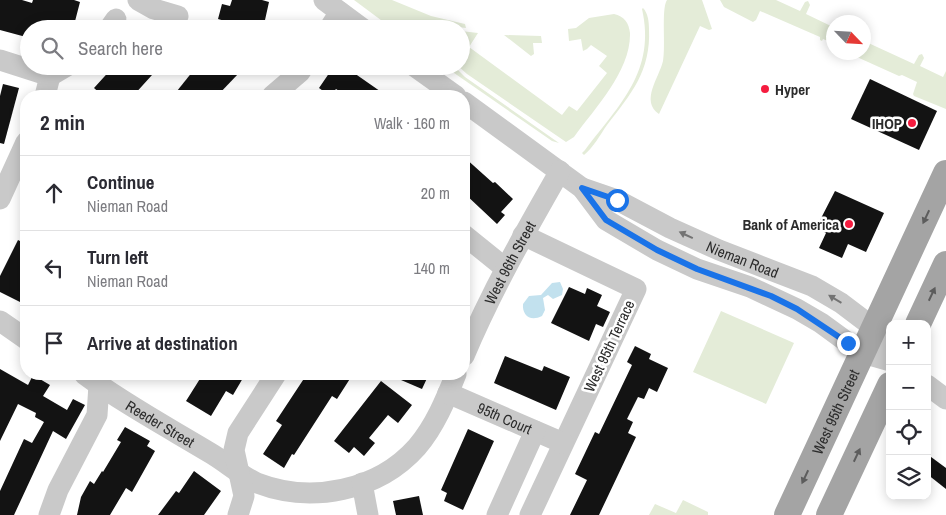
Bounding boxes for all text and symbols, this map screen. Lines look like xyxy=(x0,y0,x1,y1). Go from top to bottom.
north arrow xyxy=(826,15,871,60)
search box xyxy=(20,20,470,75)
icon: search xyxy=(38,34,66,62)
text: Search here xyxy=(78,35,163,61)
place label: Hyper xyxy=(775,79,810,100)
marker: Hyper xyxy=(759,83,771,95)
text: 2 min xyxy=(40,108,85,137)
text: Walk · 160 m xyxy=(374,112,450,134)
place label: IHOP xyxy=(872,113,902,134)
marker: IHOP xyxy=(906,117,918,129)
text: Continue xyxy=(87,169,155,195)
icon: ahead xyxy=(40,179,68,207)
text: 20 m xyxy=(421,182,450,204)
route start xyxy=(606,189,629,212)
text: Nieman Road xyxy=(87,195,168,217)
one-way arrow xyxy=(921,210,929,224)
place label: Bank of America xyxy=(742,214,839,235)
street label: West 96th Street xyxy=(479,217,540,308)
marker: Bank of America xyxy=(843,218,855,230)
one-way arrow xyxy=(679,231,693,239)
street label: Nieman Road xyxy=(703,235,782,283)
text: Turn left xyxy=(87,244,148,270)
icon: left xyxy=(40,254,68,282)
text: 140 m xyxy=(414,257,450,279)
text: Nieman Road xyxy=(87,270,168,292)
one-way arrow xyxy=(928,287,936,301)
one-way arrow xyxy=(828,295,841,304)
street label: West 95th Terrace xyxy=(578,296,640,395)
map controls xyxy=(886,320,931,500)
button: + xyxy=(886,320,931,365)
icon: arrive xyxy=(40,329,68,357)
text: Arrive at destination xyxy=(87,330,238,356)
route end xyxy=(837,332,860,355)
street label: West 95th Street xyxy=(806,365,864,458)
button: − xyxy=(886,365,931,410)
street label: Reeder Street xyxy=(122,395,199,452)
street label: 95th Court xyxy=(474,397,536,439)
button: locate xyxy=(886,410,931,455)
one-way arrow xyxy=(853,448,861,462)
button: layers xyxy=(886,455,931,500)
one-way arrow xyxy=(800,469,809,484)

